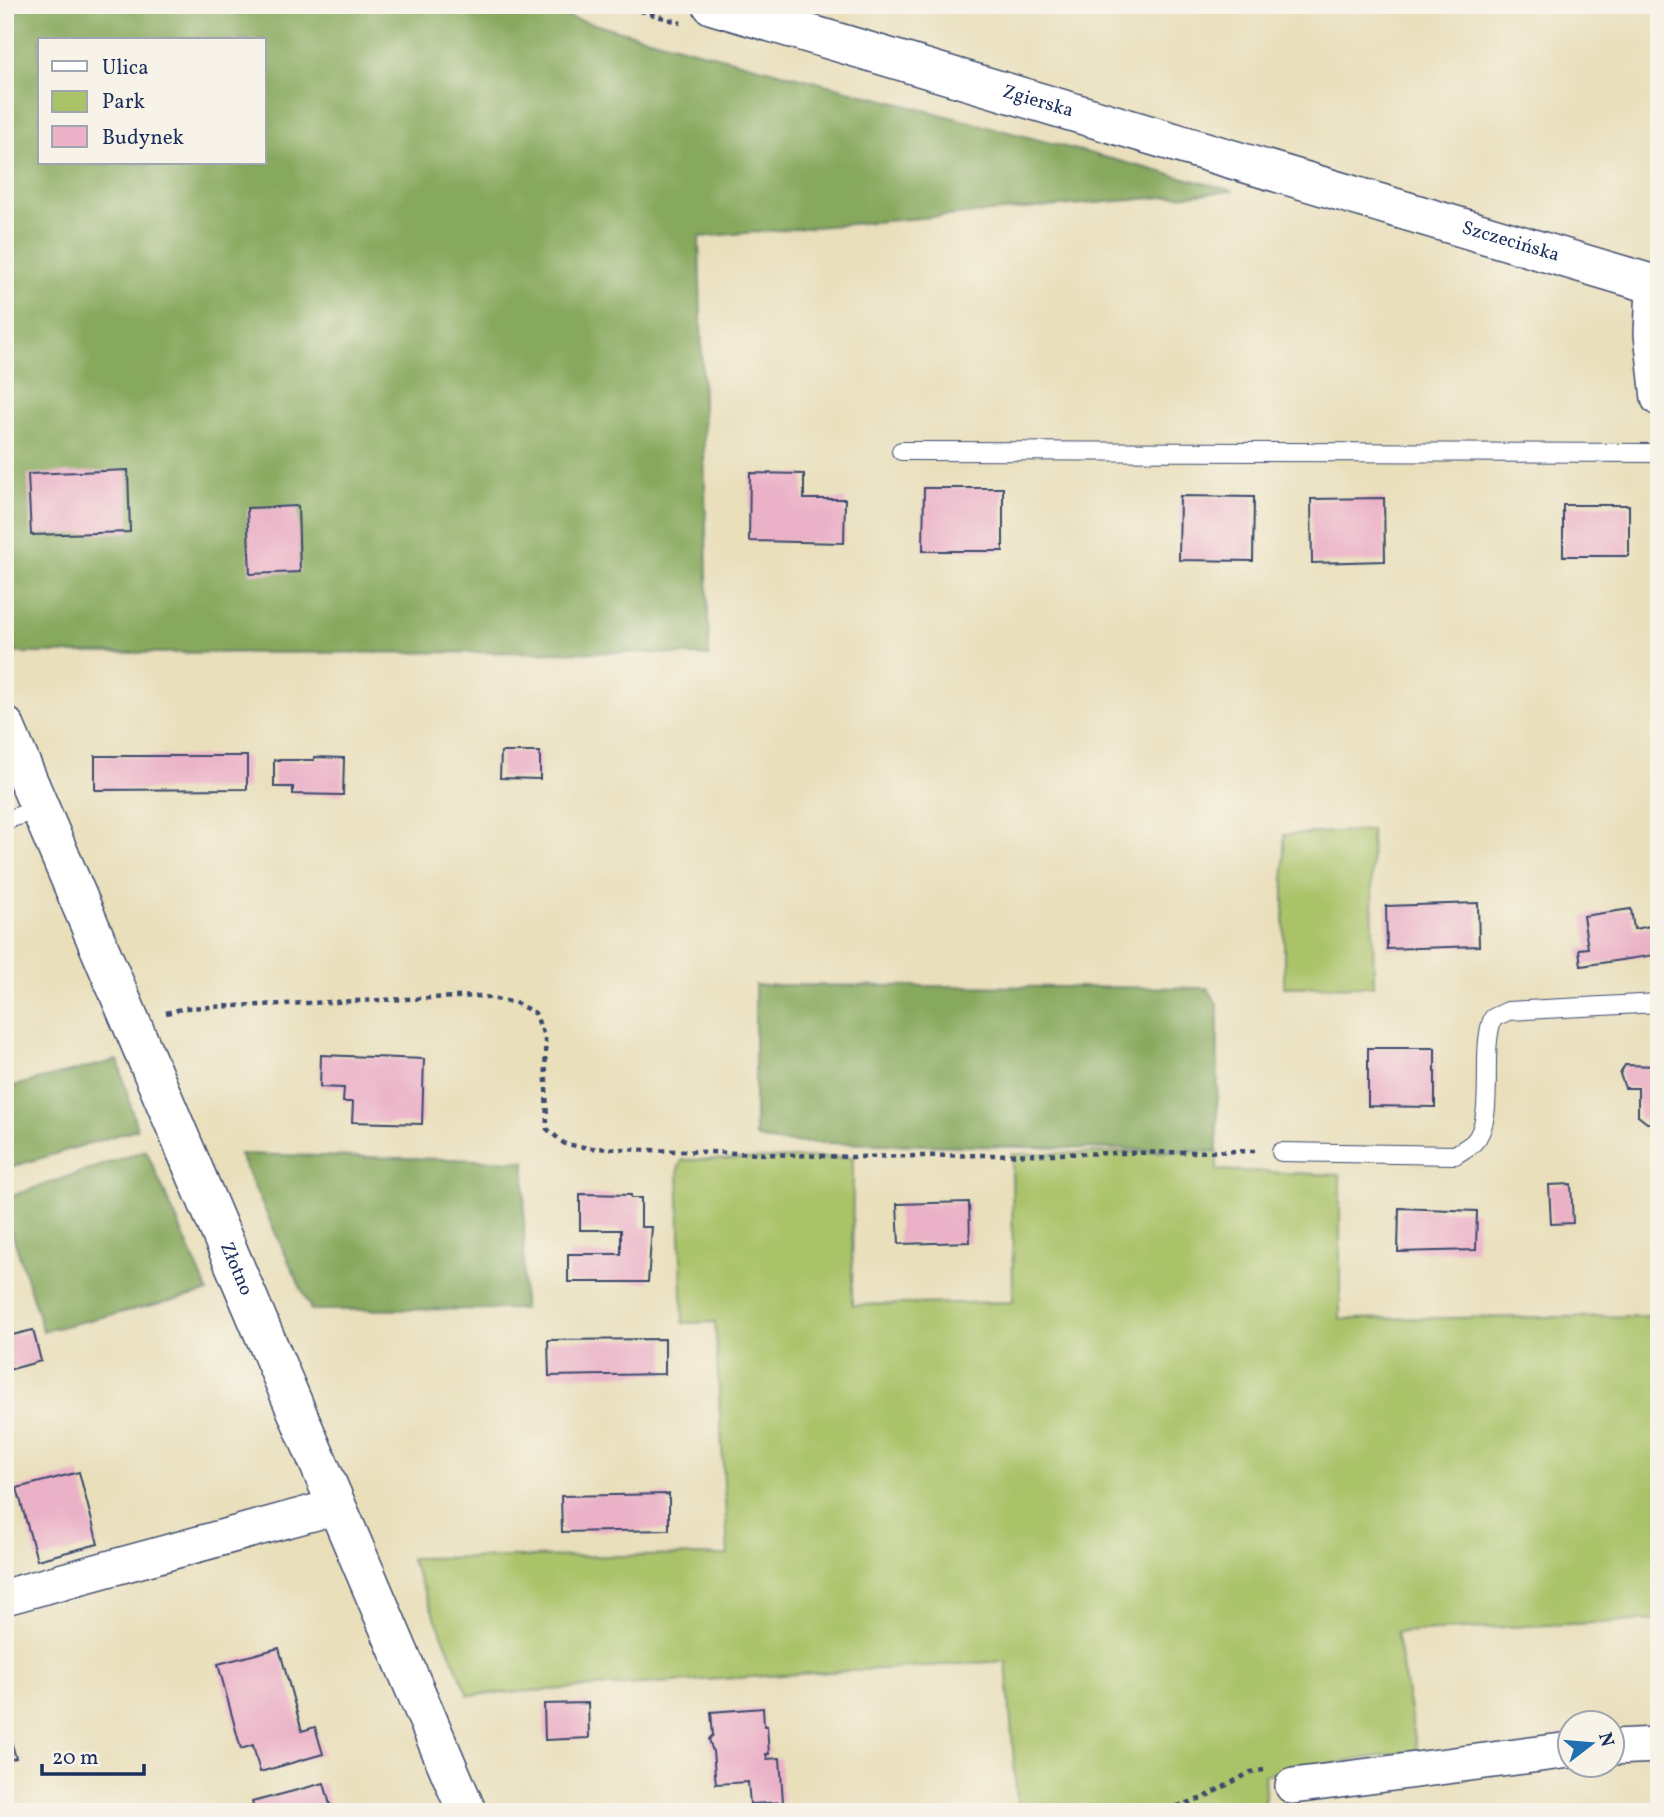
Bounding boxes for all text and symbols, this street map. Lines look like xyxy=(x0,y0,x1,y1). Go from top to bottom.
legend xyxy=(38,38,266,164)
text: Ulica xyxy=(102,54,149,83)
street label: Zgierska xyxy=(1000,79,1076,124)
text: Park xyxy=(102,88,145,117)
text: Budynek xyxy=(102,124,185,153)
street label: Szczecińska xyxy=(1459,215,1563,269)
street label: Złotno xyxy=(213,1238,259,1300)
north arrow xyxy=(1556,1708,1626,1778)
text: N xyxy=(1591,1730,1620,1750)
scale bar xyxy=(42,1733,144,1777)
text: 20 m xyxy=(52,1744,98,1773)

